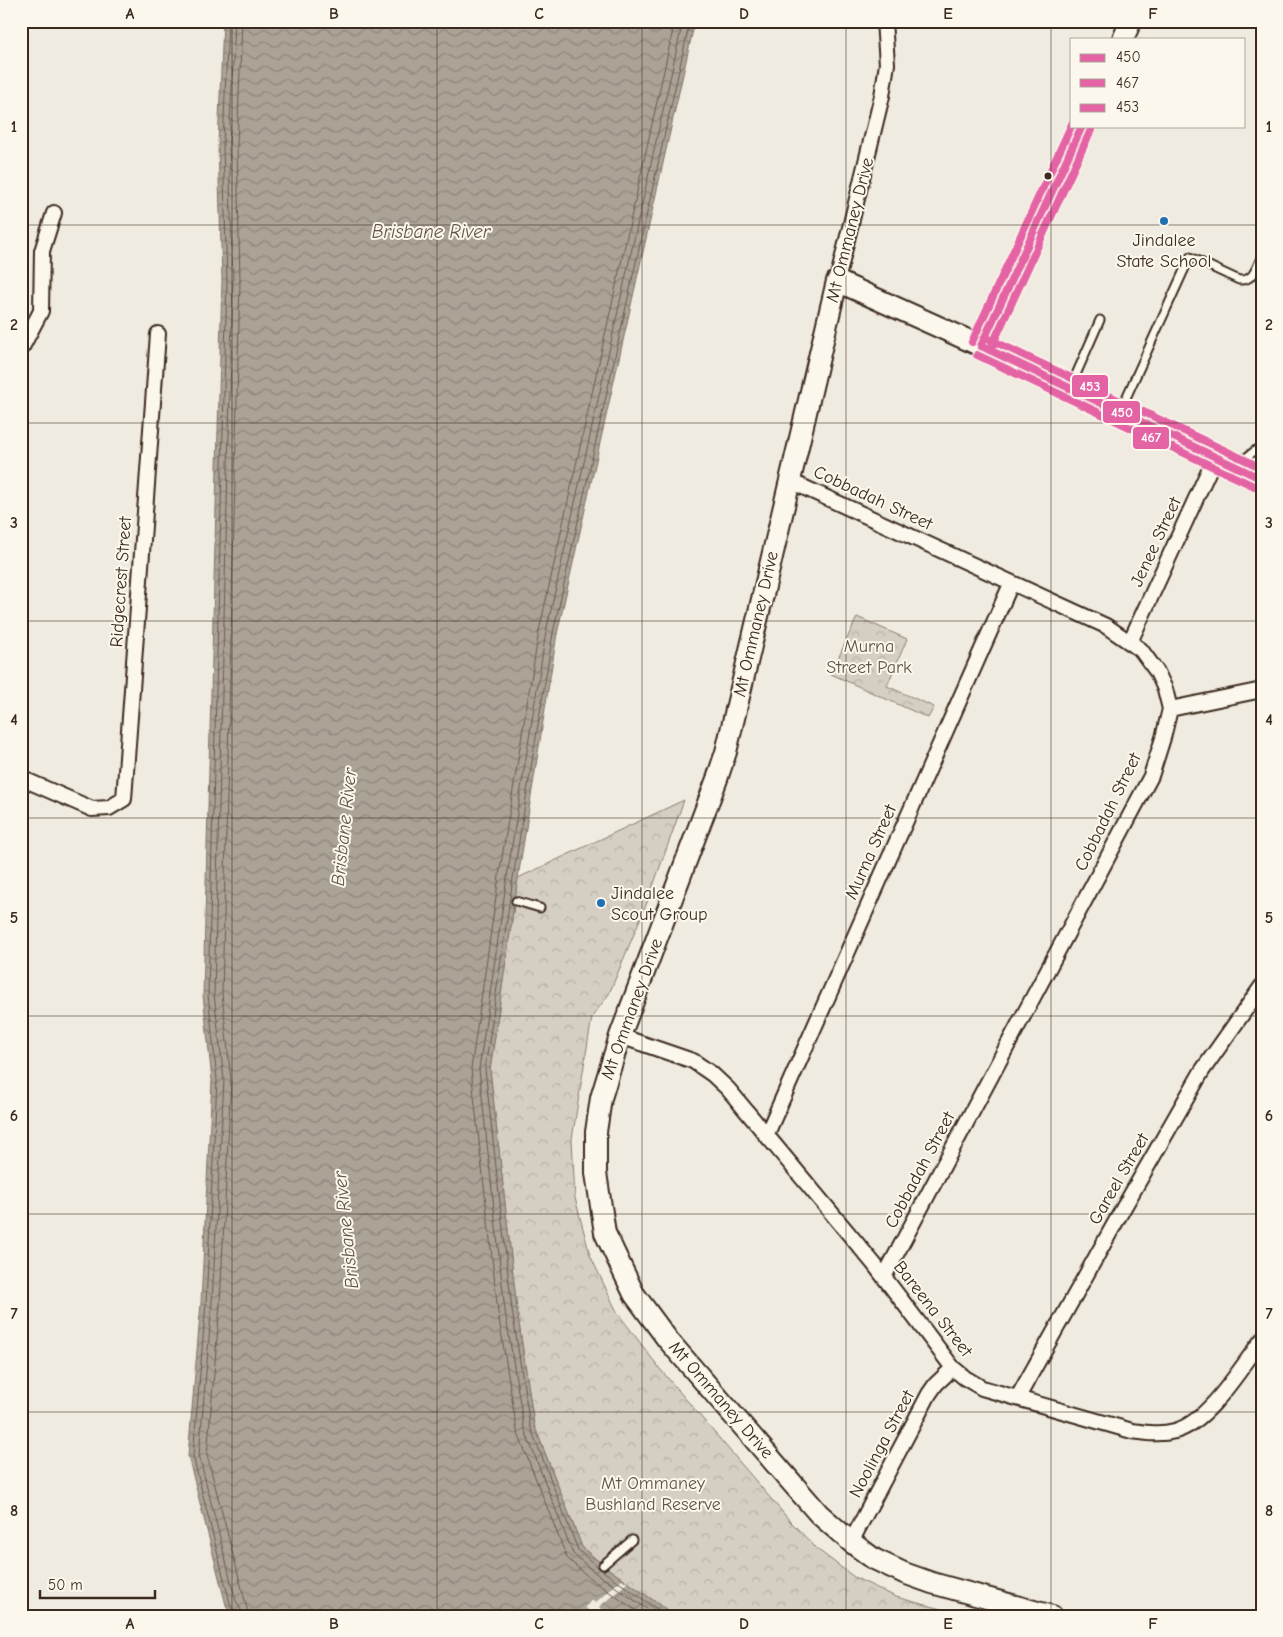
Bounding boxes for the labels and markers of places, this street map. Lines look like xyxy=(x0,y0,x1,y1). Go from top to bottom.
unlabelled marker xyxy=(1043,171,1053,181)
marker: Jindalee State School xyxy=(1158,215,1170,227)
place label: Jindalee State School xyxy=(1117,230,1211,272)
place label: Jindalee Scout Group xyxy=(611,883,708,925)
marker: Jindalee Scout Group xyxy=(595,897,607,909)

